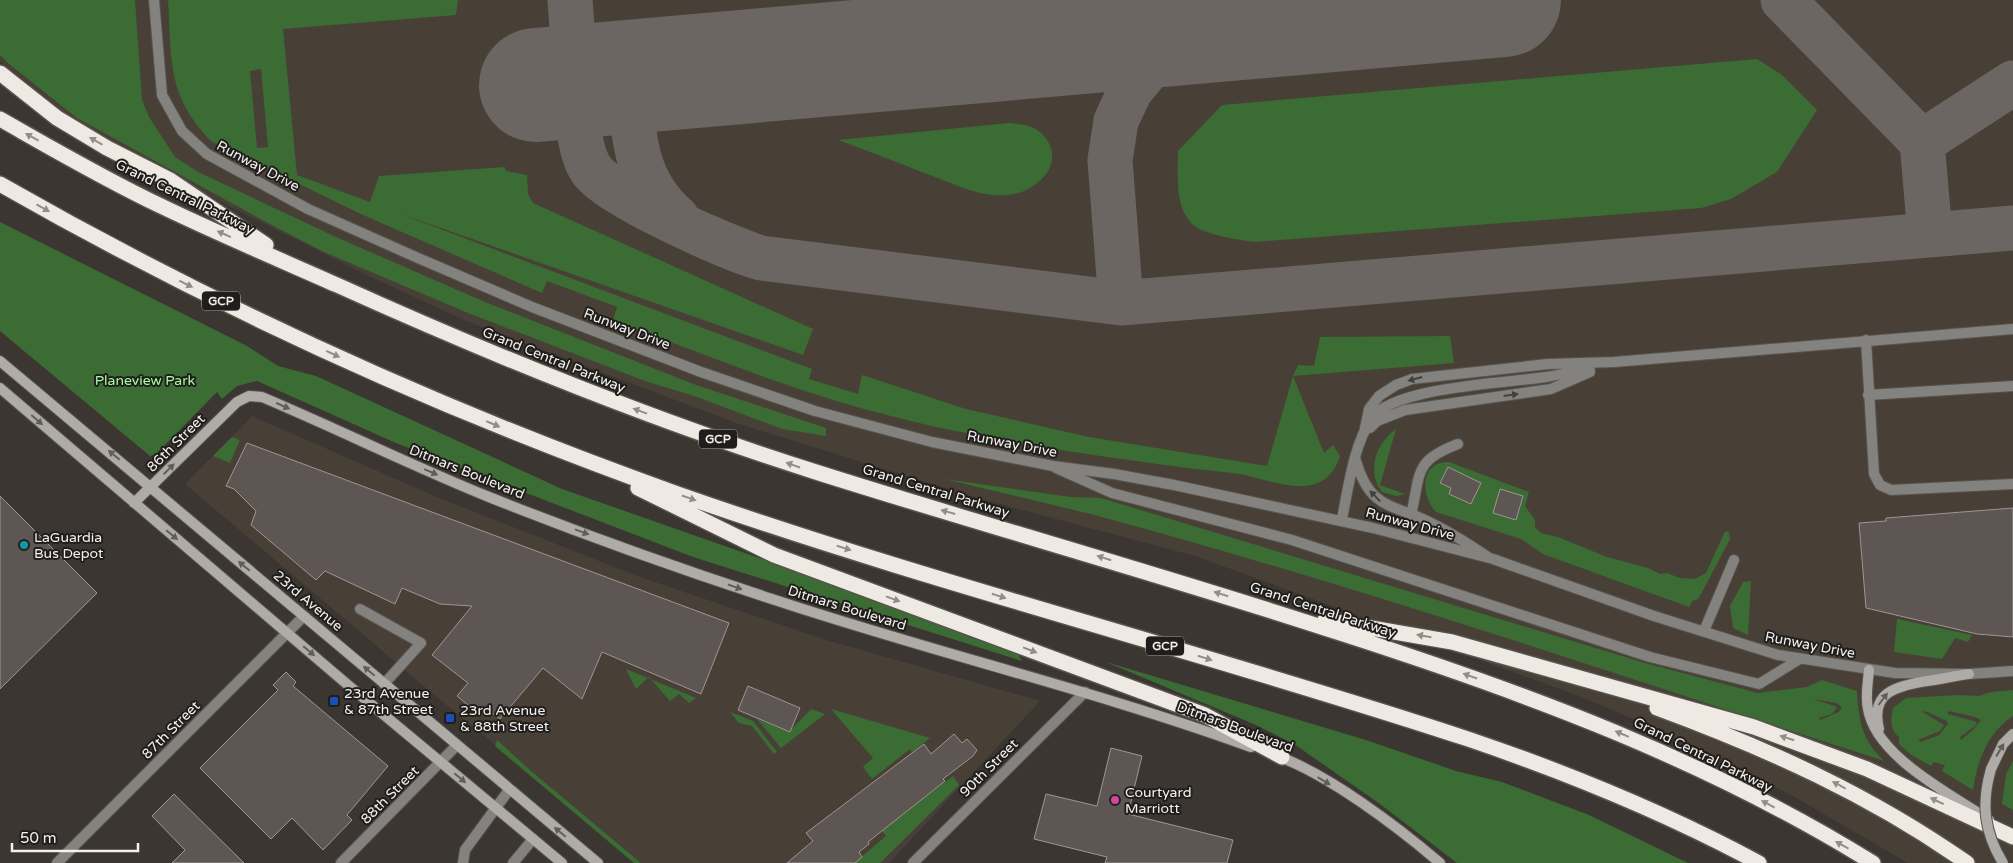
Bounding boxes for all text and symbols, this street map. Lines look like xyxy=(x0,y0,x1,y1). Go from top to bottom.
one-way arrow xyxy=(24,133,39,141)
one-way arrow xyxy=(89,136,102,145)
street label: Runway Drive xyxy=(214,137,302,195)
street label: Grand Central Parkway xyxy=(113,156,258,238)
one-way arrow xyxy=(35,204,50,212)
one-way arrow xyxy=(216,230,231,238)
one-way arrow xyxy=(179,280,193,288)
road number: GCP xyxy=(202,292,240,310)
street label: Runway Drive xyxy=(581,305,673,353)
street label: Grand Central Parkway xyxy=(480,324,628,397)
one-way arrow xyxy=(326,351,340,359)
park label: Planeview Park xyxy=(95,372,196,389)
one-way arrow xyxy=(1408,375,1423,383)
one-way arrow xyxy=(1503,391,1519,399)
one-way arrow xyxy=(275,402,290,411)
one-way arrow xyxy=(632,407,647,414)
street label: 86th Street xyxy=(143,410,209,476)
one-way arrow xyxy=(31,414,43,425)
one-way arrow xyxy=(486,420,500,428)
street label: Runway Drive xyxy=(966,427,1058,461)
road number: GCP xyxy=(699,429,737,448)
street label: Ditmars Boulevard xyxy=(407,441,527,503)
one-way arrow xyxy=(108,450,121,461)
one-way arrow xyxy=(785,460,800,468)
street label: Grand Central Parkway xyxy=(861,461,1012,522)
one-way arrow xyxy=(163,463,175,475)
one-way arrow xyxy=(424,469,438,477)
one-way arrow xyxy=(1369,490,1381,502)
one-way arrow xyxy=(682,495,697,502)
street label: Runway Drive xyxy=(1364,504,1456,544)
one-way arrow xyxy=(941,508,956,516)
one-way arrow xyxy=(575,528,590,536)
place label: LaGuardia Bus Depot xyxy=(34,529,104,562)
one-way arrow xyxy=(165,529,178,540)
marker: LaGuardia Bus Depot xyxy=(18,539,30,551)
one-way arrow xyxy=(836,545,851,553)
one-way arrow xyxy=(1096,554,1111,562)
one-way arrow xyxy=(238,561,251,572)
street label: 23rd Avenue xyxy=(270,567,346,635)
street label: Grand Central Parkway xyxy=(1248,578,1399,642)
street label: Ditmars Boulevard xyxy=(786,582,908,634)
one-way arrow xyxy=(728,583,743,591)
one-way arrow xyxy=(1213,590,1228,598)
one-way arrow xyxy=(992,592,1007,600)
one-way arrow xyxy=(886,595,901,603)
street label: Runway Drive xyxy=(1764,628,1856,662)
one-way arrow xyxy=(1416,632,1431,640)
road number: GCP xyxy=(1146,636,1184,656)
one-way arrow xyxy=(302,646,315,657)
one-way arrow xyxy=(1023,646,1037,654)
one-way arrow xyxy=(1198,654,1213,662)
one-way arrow xyxy=(363,665,376,676)
one-way arrow xyxy=(1463,672,1478,679)
place label: 23rd Avenue & 87th Street xyxy=(344,685,434,718)
one-way arrow xyxy=(1878,692,1888,706)
marker: 23rd Avenue & 87th Street xyxy=(328,695,340,707)
street label: 87th Street xyxy=(138,697,204,763)
street label: Ditmars Boulevard xyxy=(1174,698,1296,756)
place label: 23rd Avenue & 88th Street xyxy=(460,702,550,735)
marker: 23rd Avenue & 88th Street xyxy=(444,712,456,724)
street label: Grand Central Parkway xyxy=(1631,714,1776,796)
one-way arrow xyxy=(1615,729,1629,737)
one-way arrow xyxy=(1779,734,1794,742)
street label: 90th Street xyxy=(956,735,1022,801)
one-way arrow xyxy=(1996,744,2005,757)
street label: 88th Street xyxy=(357,762,423,828)
one-way arrow xyxy=(454,773,467,784)
one-way arrow xyxy=(1318,776,1331,785)
one-way arrow xyxy=(1832,781,1847,789)
place label: Courtyard Marriott xyxy=(1125,784,1191,817)
marker: Courtyard Marriott xyxy=(1109,794,1121,806)
one-way arrow xyxy=(1930,797,1944,805)
one-way arrow xyxy=(1761,800,1776,808)
scale bar xyxy=(12,820,139,852)
one-way arrow xyxy=(554,826,567,837)
text: 50 m xyxy=(20,829,57,847)
one-way arrow xyxy=(1835,841,1850,849)

